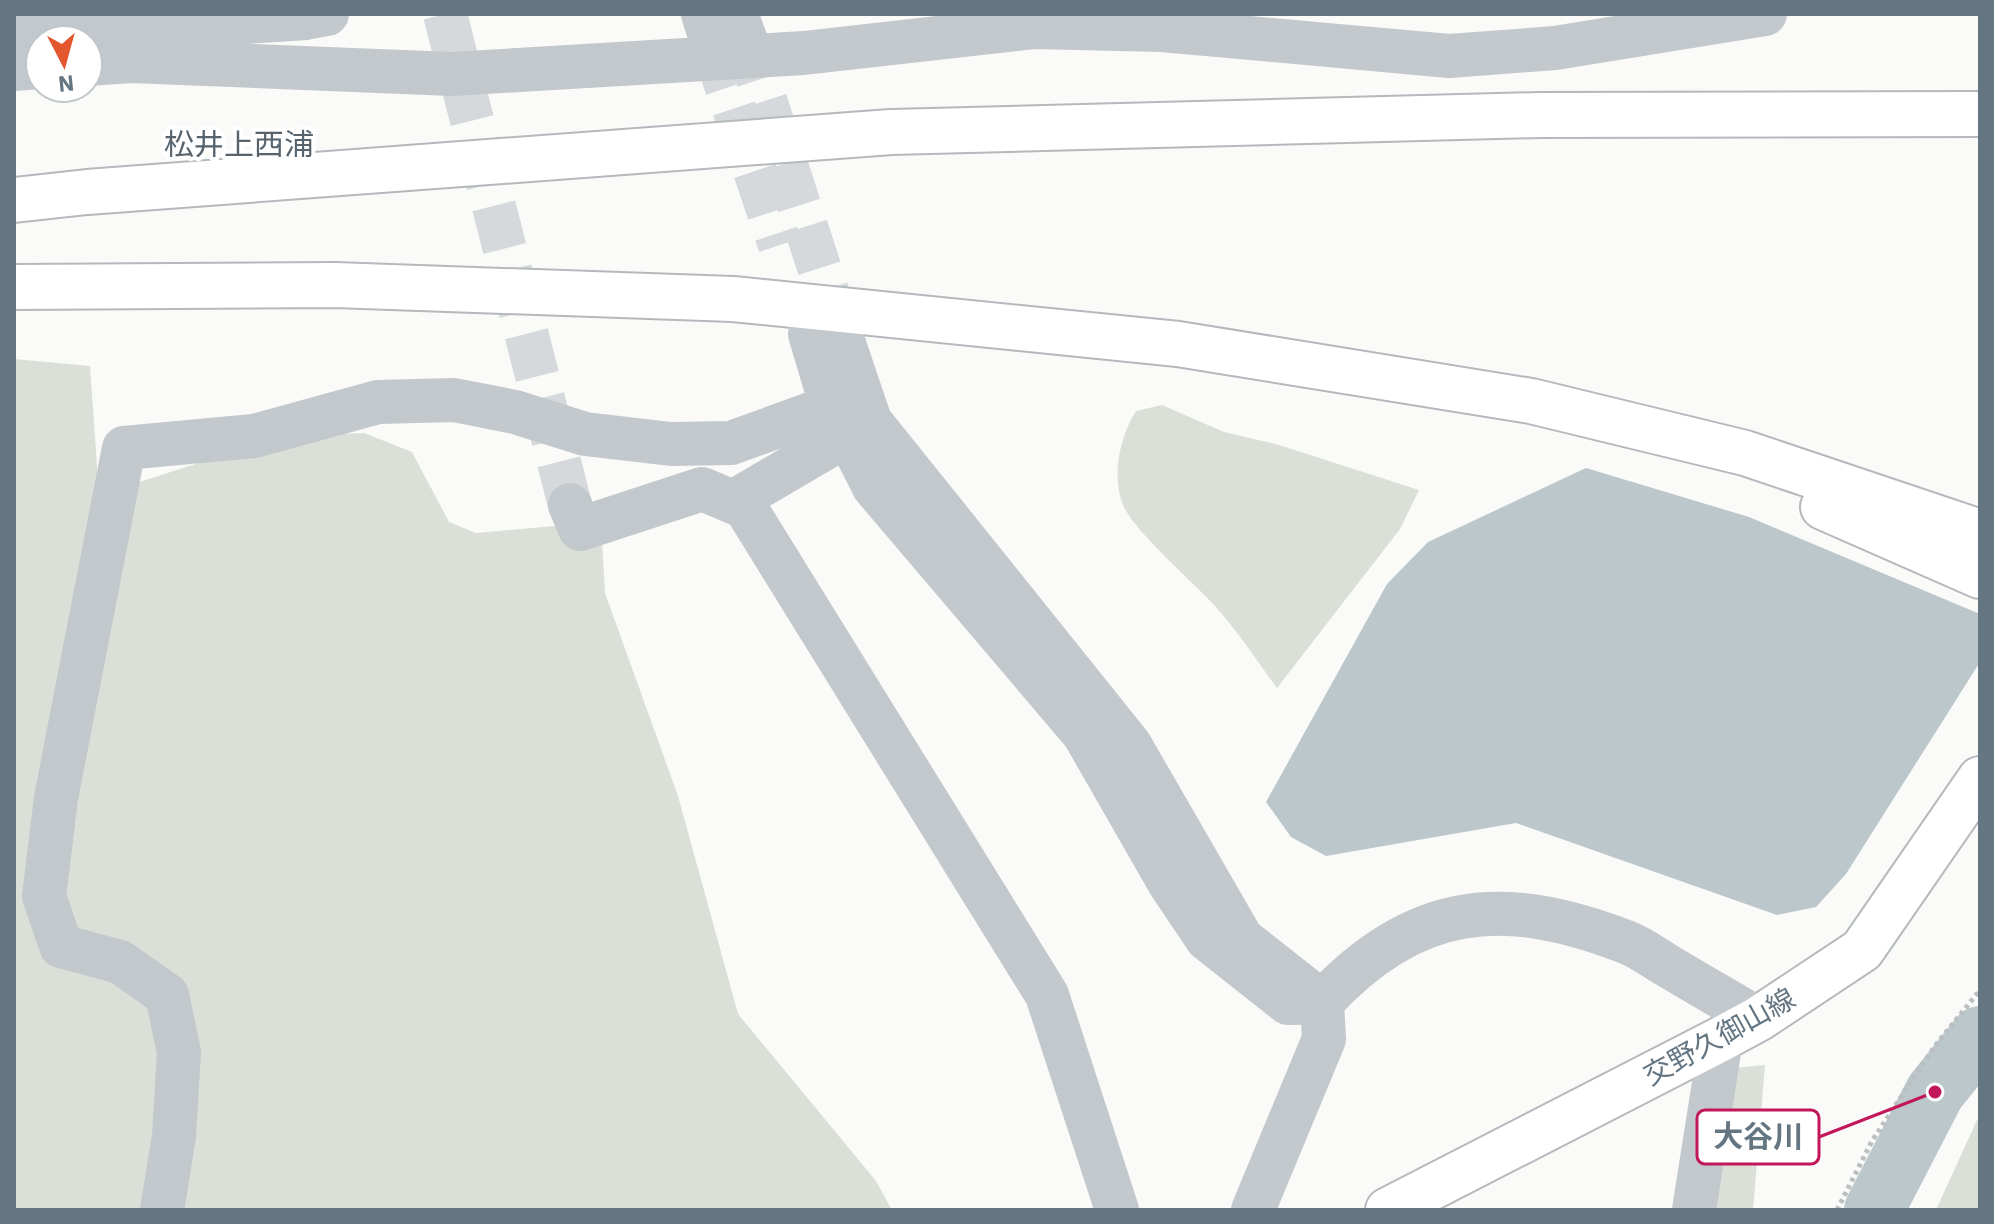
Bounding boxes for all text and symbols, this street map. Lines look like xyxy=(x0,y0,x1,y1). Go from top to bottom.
north arrow xyxy=(24,24,104,104)
text: N xyxy=(57,69,76,100)
district label: 松井上西浦 xyxy=(164,124,314,163)
street label: 交野久御山線 xyxy=(1637,979,1801,1093)
callout: 大谷川 xyxy=(1697,1110,1819,1164)
text: 大谷川 xyxy=(1713,1116,1803,1155)

